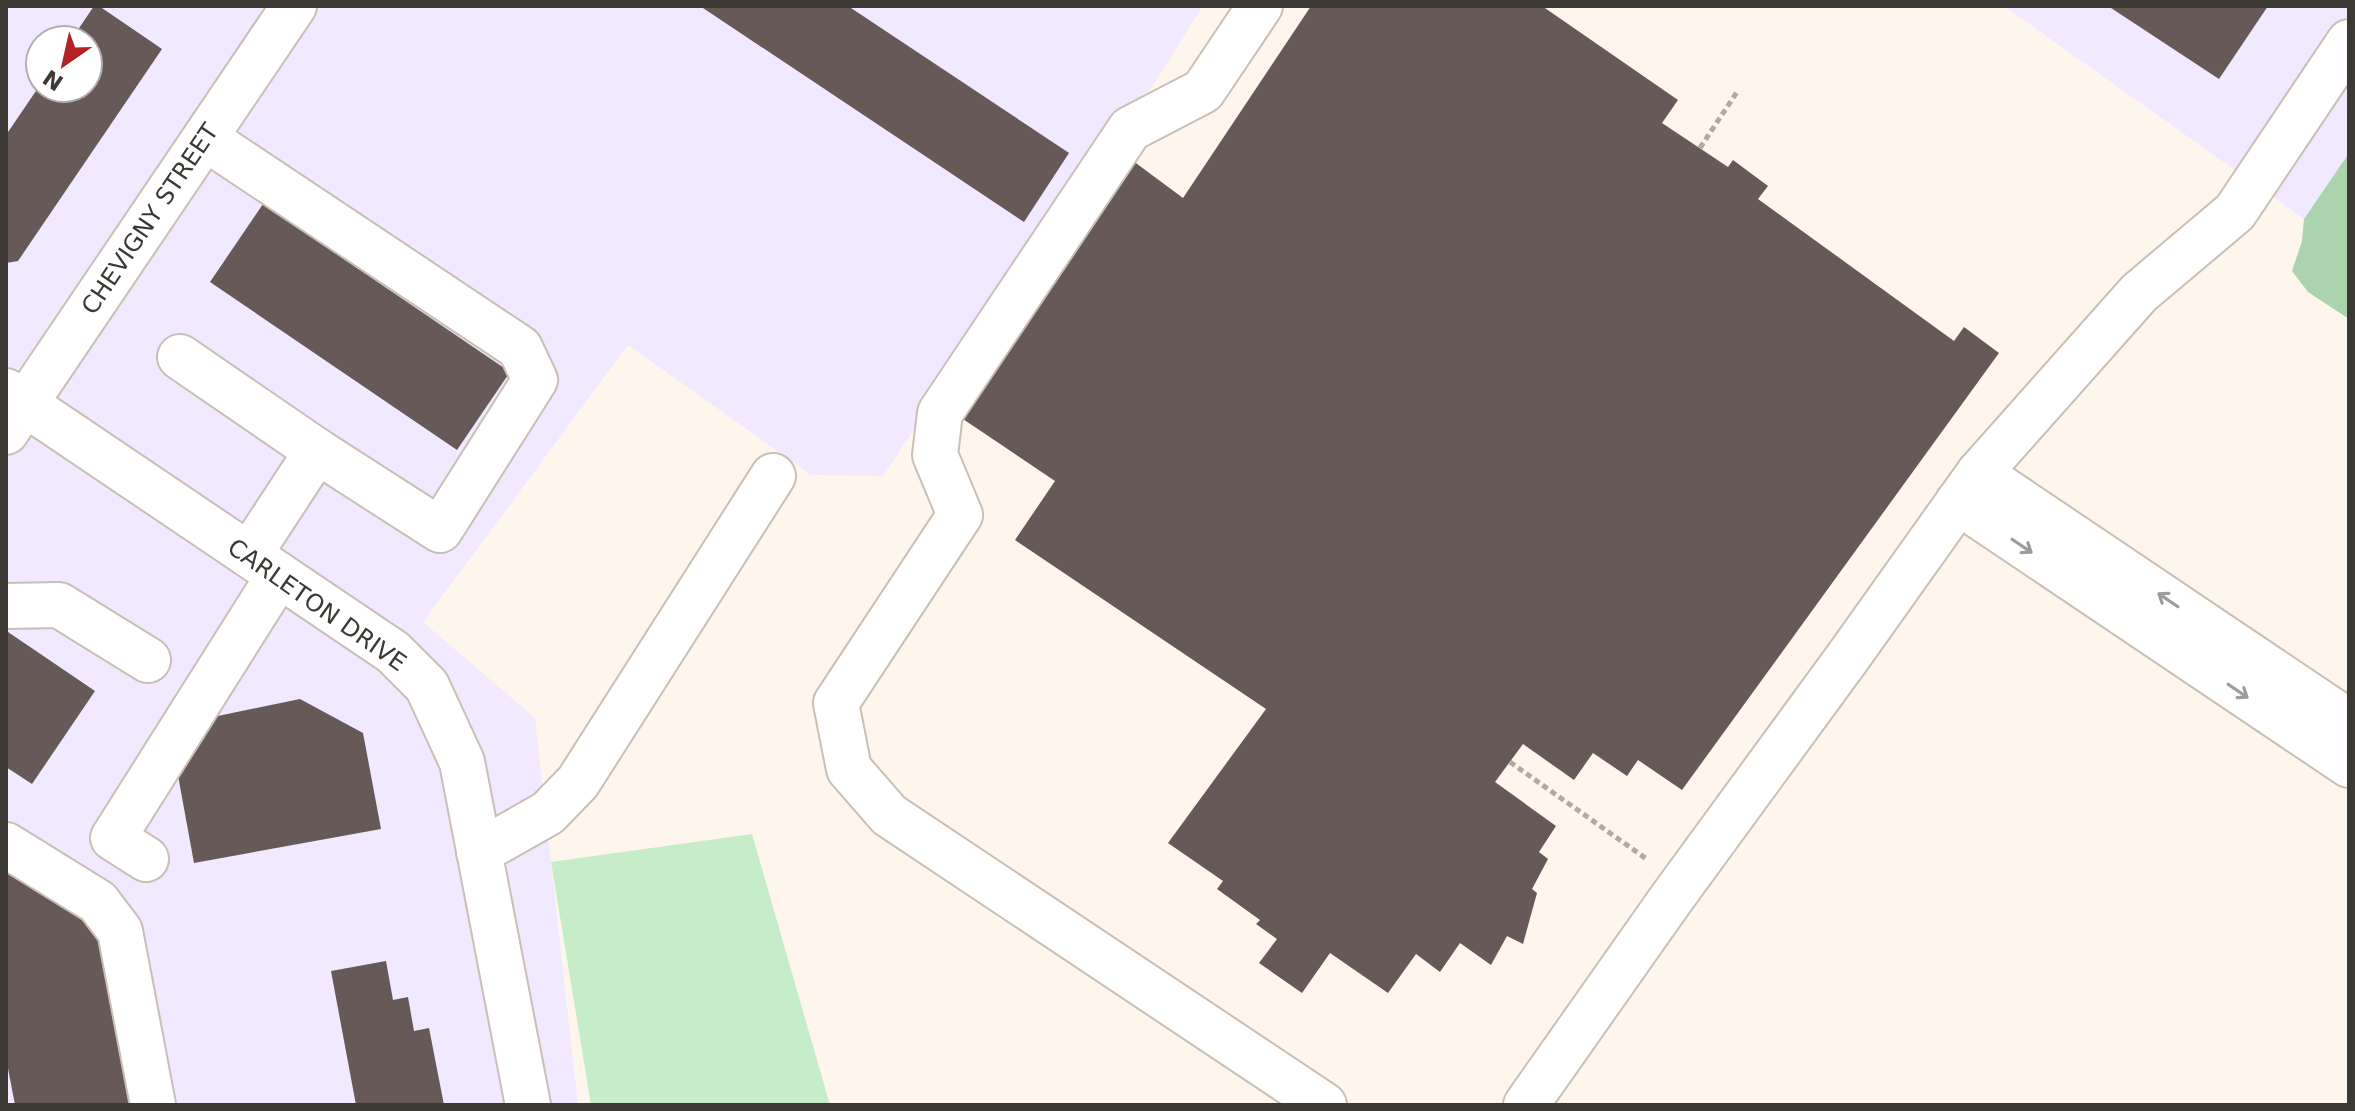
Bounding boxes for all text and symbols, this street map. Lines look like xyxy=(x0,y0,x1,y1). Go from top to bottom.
north arrow xyxy=(24,24,104,104)
text: N xyxy=(38,65,68,96)
street label: CHEVIGNY STREET xyxy=(76,118,224,320)
street label: CARLETON DRIVE xyxy=(222,533,412,677)
one-way arrow xyxy=(2011,537,2033,554)
one-way arrow xyxy=(2158,592,2180,608)
one-way arrow xyxy=(2226,683,2249,699)

